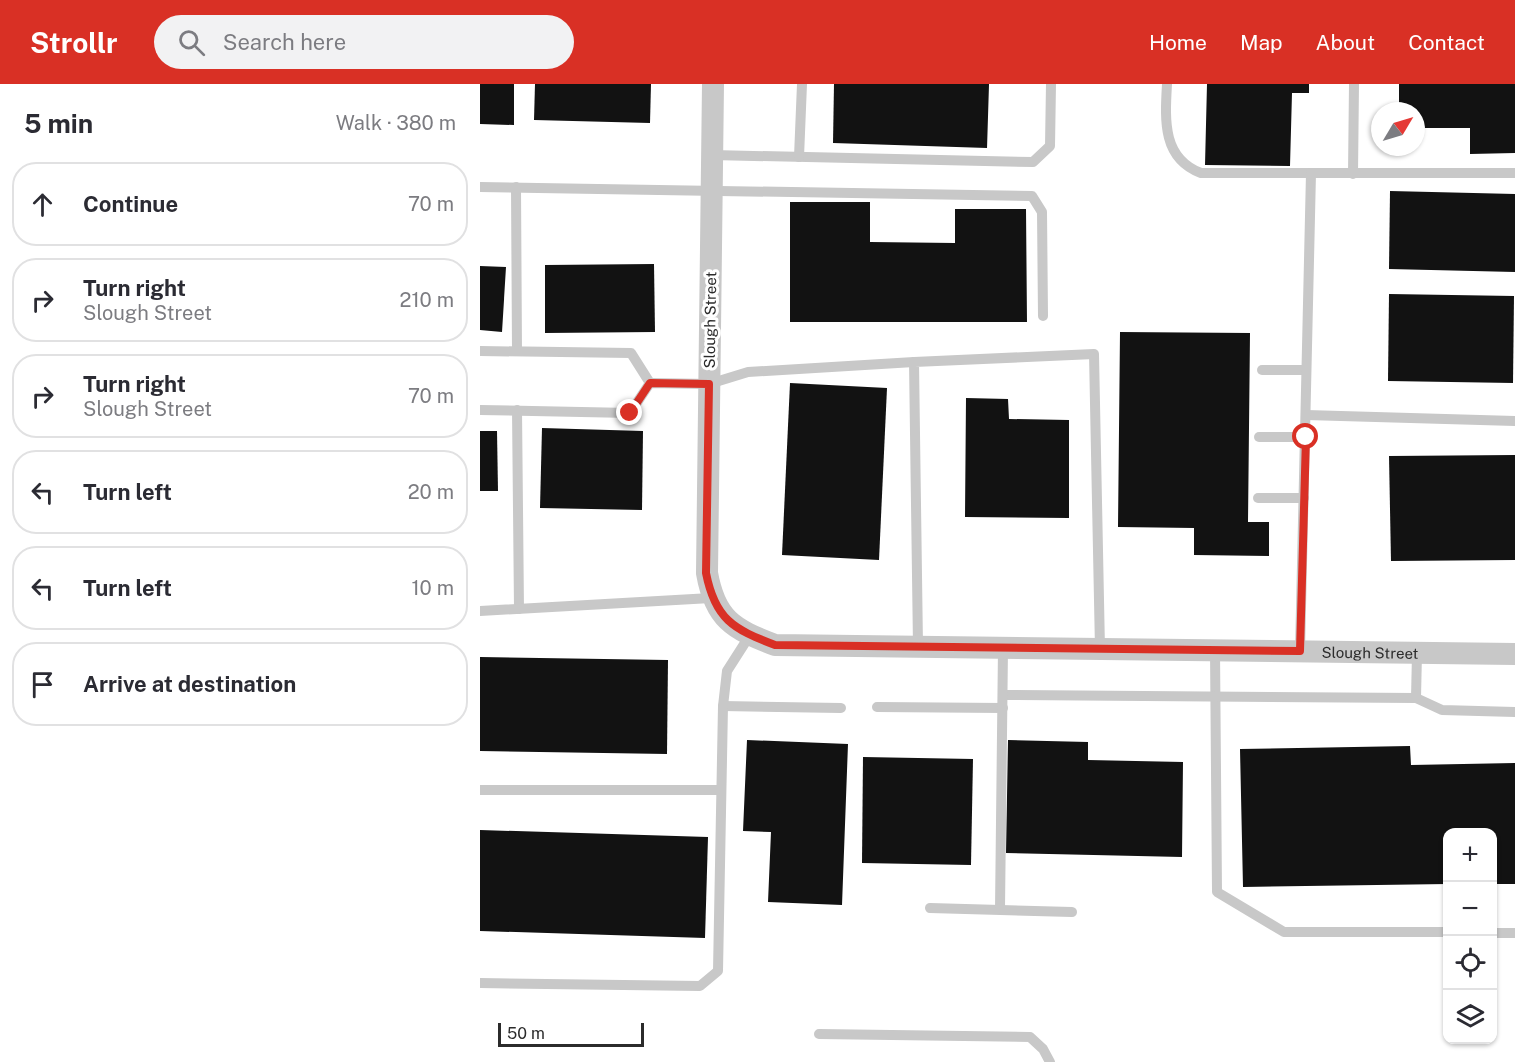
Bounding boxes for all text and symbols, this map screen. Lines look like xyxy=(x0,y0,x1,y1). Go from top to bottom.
search box xyxy=(154,15,574,69)
text: Strollr xyxy=(30,26,118,59)
icon: search xyxy=(175,26,208,59)
text: Search here xyxy=(223,29,346,55)
text: Home xyxy=(1149,30,1207,55)
text: Map xyxy=(1240,30,1283,55)
text: About xyxy=(1316,30,1375,55)
text: Contact xyxy=(1408,30,1485,55)
north arrow xyxy=(1371,102,1425,156)
text: 5 min xyxy=(24,108,93,139)
text: Walk · 380 m xyxy=(336,111,456,135)
icon: ahead xyxy=(26,188,59,221)
text: Continue xyxy=(83,191,178,217)
text: 70 m xyxy=(408,192,454,216)
street label: Slough Street xyxy=(701,271,719,369)
text: Turn right xyxy=(83,275,186,301)
icon: right xyxy=(26,284,59,317)
text: 210 m xyxy=(400,288,454,312)
text: Slough Street xyxy=(83,301,212,325)
text: Turn right xyxy=(83,371,186,397)
icon: right xyxy=(26,380,59,413)
text: 70 m xyxy=(408,384,454,408)
text: Slough Street xyxy=(83,397,212,421)
route end xyxy=(616,399,642,425)
route start xyxy=(1292,423,1318,449)
icon: left xyxy=(26,476,59,509)
text: Turn left xyxy=(83,479,172,505)
text: 20 m xyxy=(408,480,454,504)
icon: left xyxy=(26,572,59,605)
text: Turn left xyxy=(83,575,172,601)
text: 10 m xyxy=(411,576,454,600)
street label: Slough Street xyxy=(1321,643,1419,661)
icon: arrive xyxy=(26,668,59,701)
text: Arrive at destination xyxy=(83,671,296,697)
map controls xyxy=(1443,828,1497,1044)
button: + xyxy=(1443,828,1497,882)
button: − xyxy=(1443,882,1497,936)
button: locate xyxy=(1443,936,1497,990)
button: layers xyxy=(1443,990,1497,1044)
scale bar xyxy=(498,1020,644,1048)
text: 50 m xyxy=(507,1024,545,1043)

